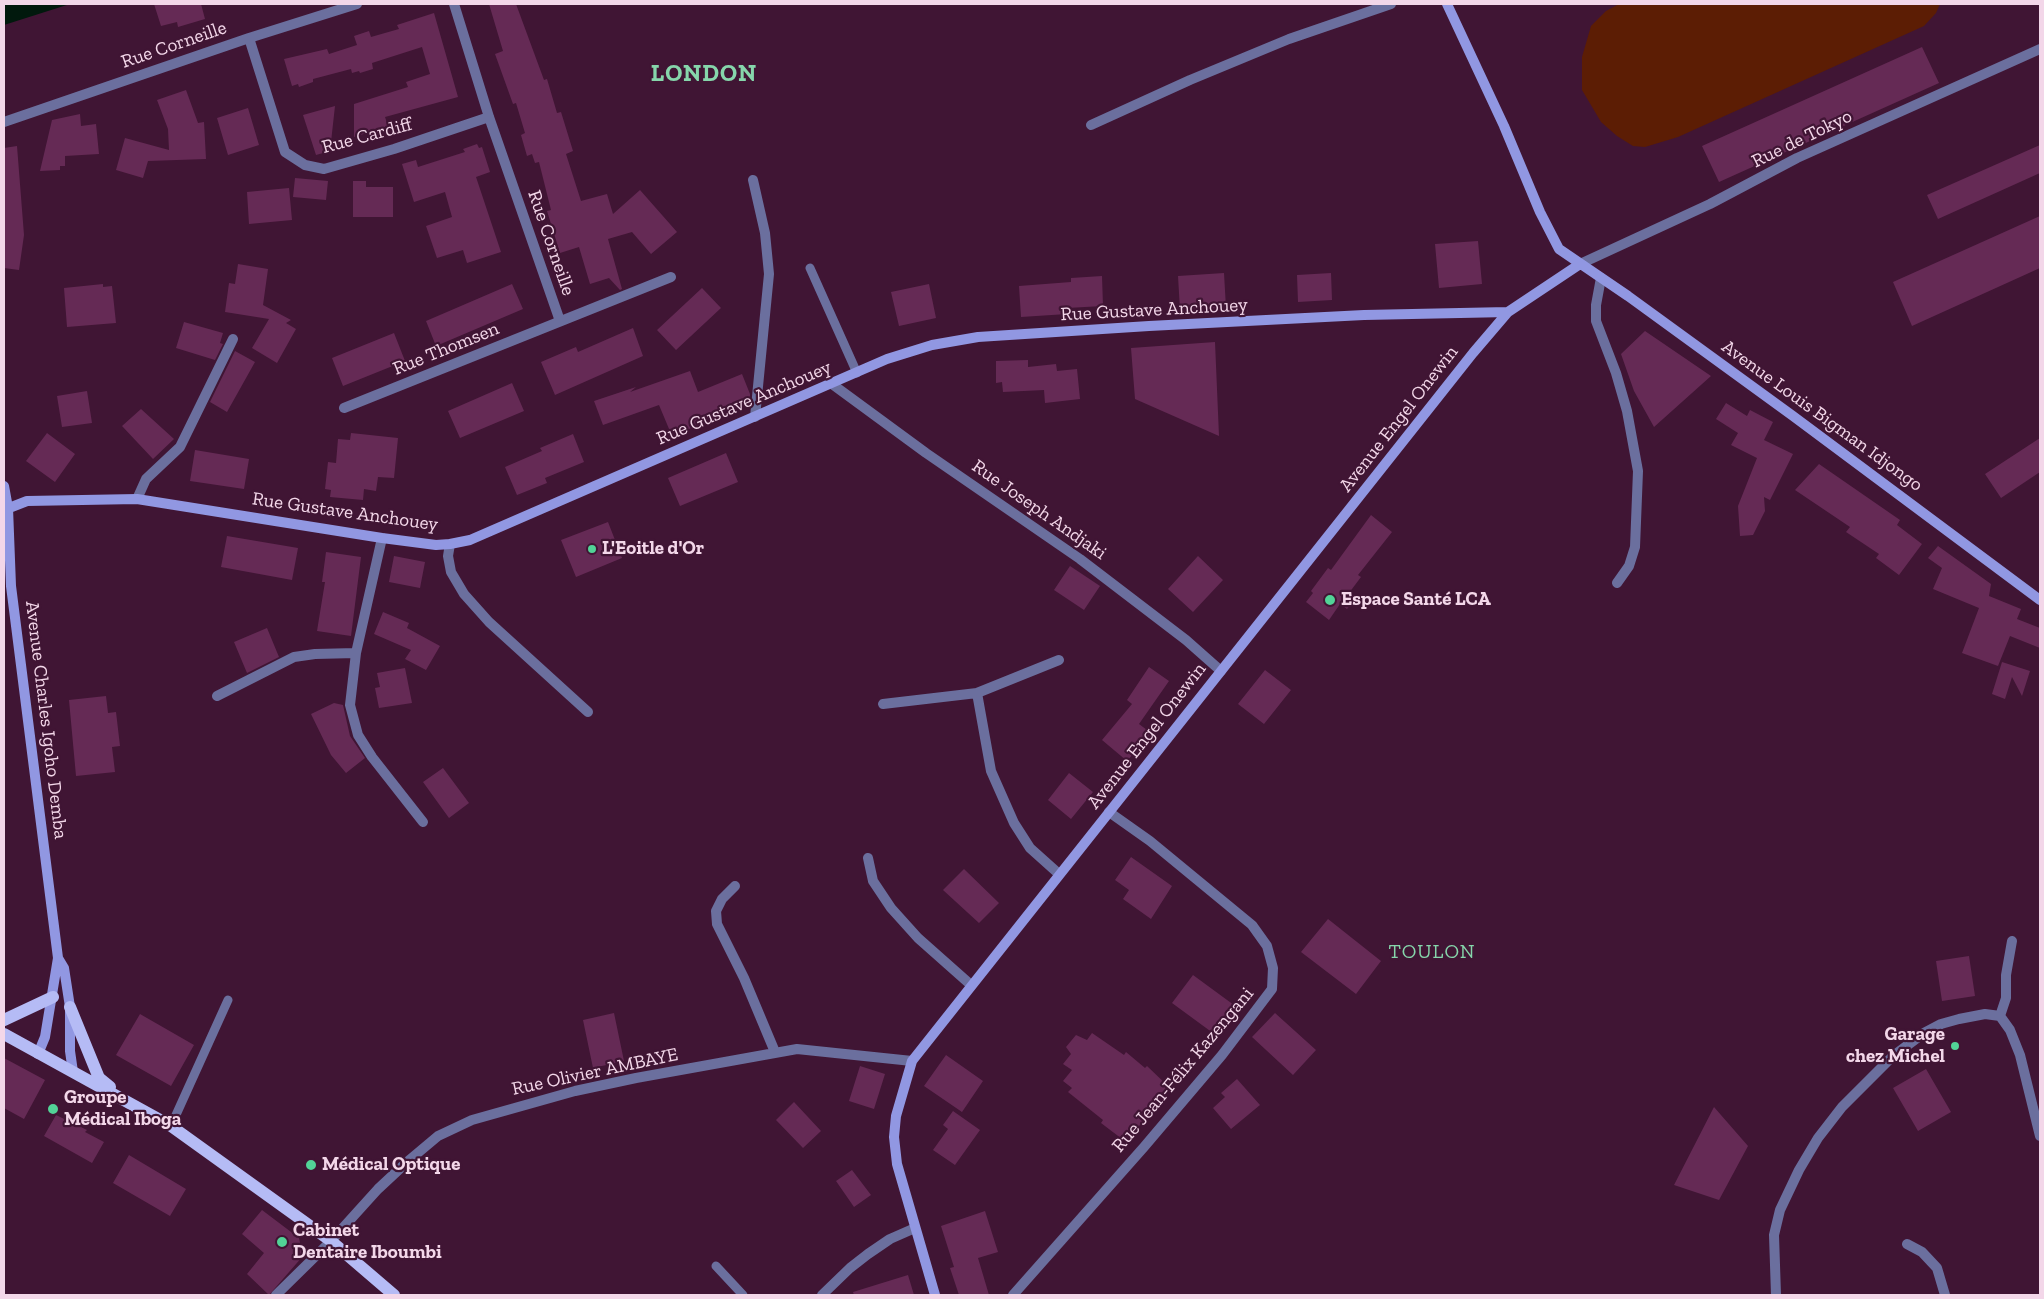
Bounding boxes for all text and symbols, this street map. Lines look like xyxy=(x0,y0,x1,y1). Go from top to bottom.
street label: Rue Corneille xyxy=(118,16,230,74)
district label: LONDON xyxy=(650,60,758,88)
street label: Rue de Tokyo xyxy=(1748,105,1856,173)
street label: Rue Cardiff xyxy=(319,113,415,159)
street label: Rue Corneille xyxy=(522,187,580,299)
street label: Rue Gustave Anchouey xyxy=(1060,294,1248,326)
street label: Rue Thomsen xyxy=(390,317,502,381)
street label: Avenue Louis Bigman Idjongo xyxy=(1717,335,1927,497)
street label: Avenue Engel Onewin xyxy=(1335,341,1463,497)
street label: Rue Gustave Anchouey xyxy=(653,356,835,450)
street label: Rue Joseph Andjaki xyxy=(967,455,1111,565)
street label: Rue Gustave Anchouey xyxy=(251,488,439,536)
place label: L'Eoitle d'Or xyxy=(602,538,704,560)
marker: L'Eoitle d'Or xyxy=(586,543,598,555)
place label: Espace Santé LCA xyxy=(1341,589,1491,611)
marker: Espace Santé LCA xyxy=(1323,593,1337,607)
street label: Avenue Charles Igoho Demba xyxy=(20,600,72,840)
street label: Avenue Engel Onewin xyxy=(1083,658,1211,814)
district label: TOULON xyxy=(1388,940,1476,964)
street label: Rue Jean-Félix Kazengani xyxy=(1107,983,1259,1157)
place label: Garage chez Michel xyxy=(1846,1024,1945,1068)
marker: Garage chez Michel xyxy=(1949,1040,1961,1052)
street label: Rue Olivier AMBAYE xyxy=(510,1043,680,1101)
place label: Groupe Médical Iboga xyxy=(64,1087,181,1131)
marker: Groupe Médical Iboga xyxy=(46,1102,60,1116)
place label: Médical Optique xyxy=(322,1154,460,1176)
marker: Médical Optique xyxy=(304,1158,318,1172)
place label: Cabinet Dentaire Iboumbi xyxy=(293,1220,442,1264)
marker: Cabinet Dentaire Iboumbi xyxy=(275,1235,289,1249)

